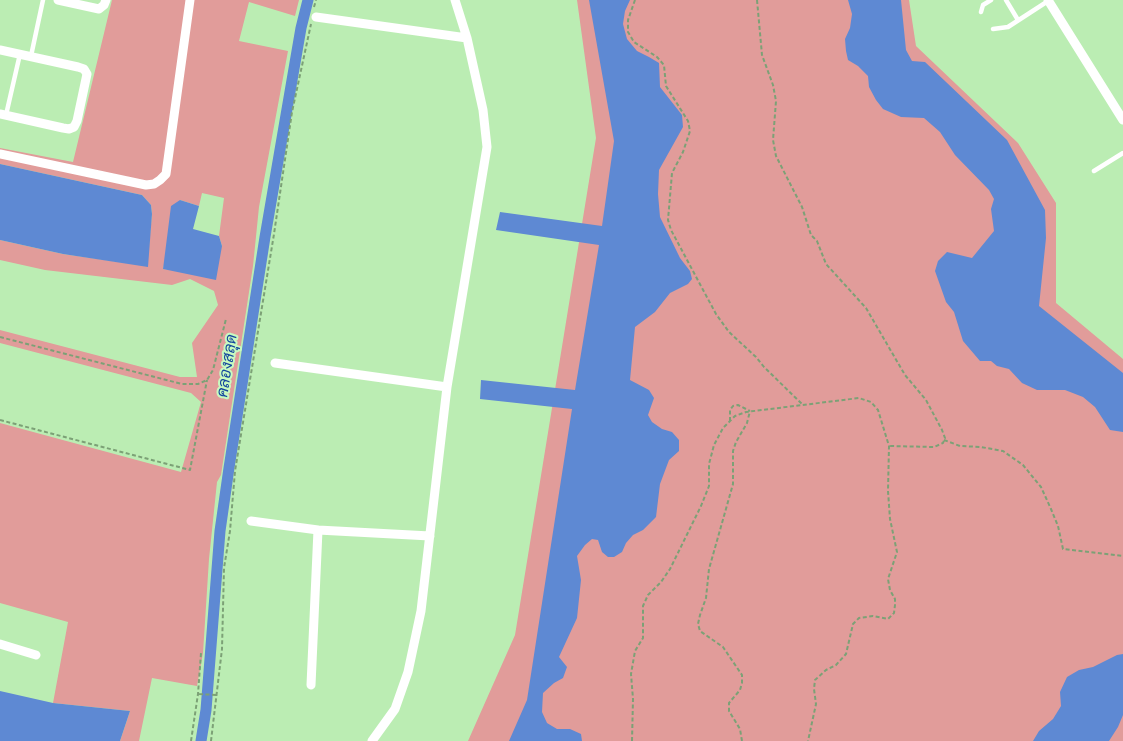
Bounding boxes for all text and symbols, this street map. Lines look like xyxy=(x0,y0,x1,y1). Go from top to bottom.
water label: คลองสลุด xyxy=(214,333,242,399)

